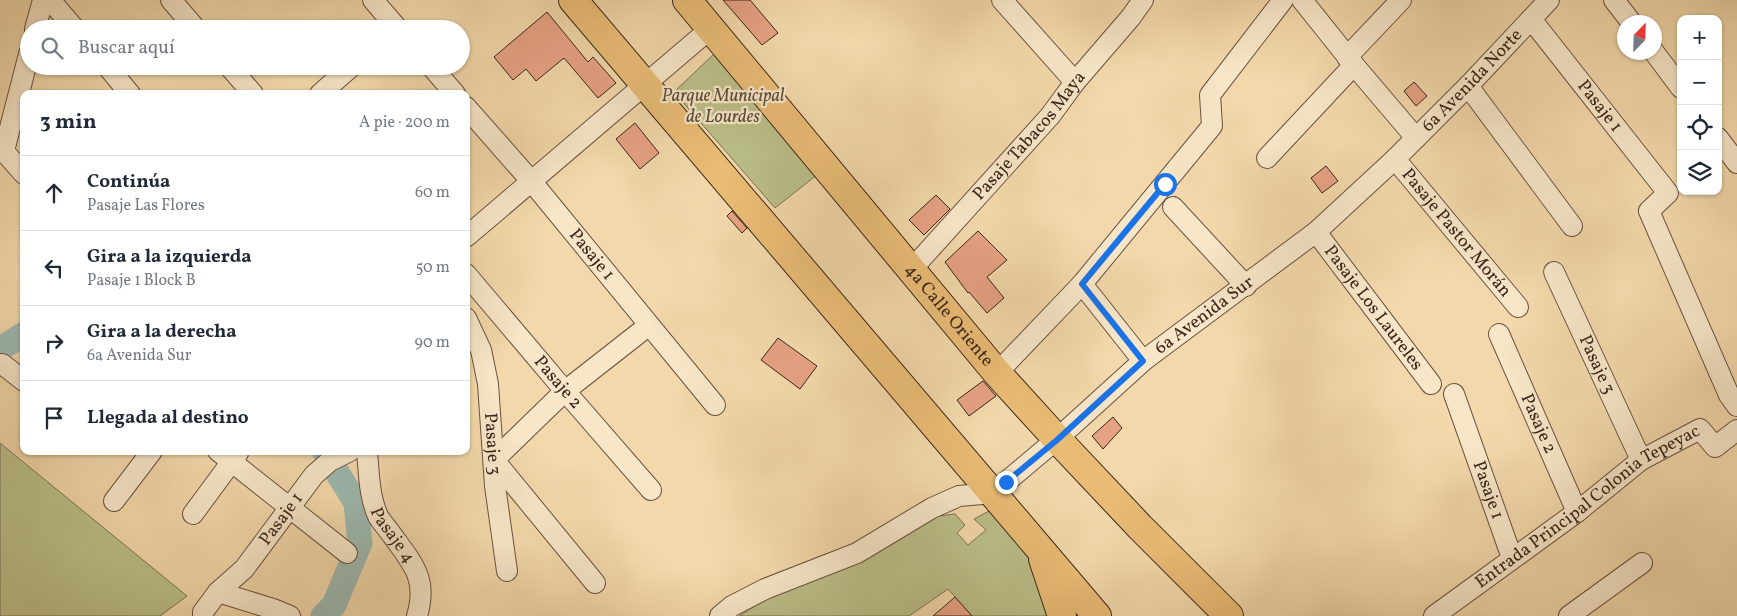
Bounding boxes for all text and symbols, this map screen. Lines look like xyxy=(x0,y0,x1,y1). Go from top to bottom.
north arrow xyxy=(1617,15,1662,60)
map controls xyxy=(1677,15,1722,195)
button: + xyxy=(1677,15,1722,60)
search box xyxy=(20,20,470,75)
street label: 6a Avenida Norte xyxy=(1416,23,1528,138)
icon: search xyxy=(38,34,66,62)
text: Buscar aquí xyxy=(78,35,175,61)
button: − xyxy=(1677,60,1722,105)
street label: Pasaje Tabacos Maya xyxy=(967,66,1092,206)
street label: Pasaje 1 xyxy=(1571,75,1628,138)
park label: Parque Municipal de Lourdes xyxy=(662,84,785,130)
button: locate xyxy=(1677,105,1722,150)
text: 3 min xyxy=(40,108,96,137)
text: A pie · 200 m xyxy=(359,112,450,134)
button: layers xyxy=(1677,150,1722,195)
street label: Pasaje Pastor Morán xyxy=(1395,163,1517,303)
text: Continúa xyxy=(87,169,170,195)
route start xyxy=(1154,173,1177,196)
icon: ahead xyxy=(40,179,68,207)
text: 60 m xyxy=(415,182,450,204)
text: Pasaje Las Flores xyxy=(87,195,205,217)
street label: Pasaje 1 xyxy=(563,223,621,286)
street label: Pasaje Los Laureles xyxy=(1318,240,1429,376)
text: Gira a la izquierda xyxy=(87,244,252,270)
icon: left xyxy=(40,254,68,282)
text: 50 m xyxy=(416,257,450,279)
street label: 4a Calle Oriente xyxy=(899,258,999,372)
text: Pasaje 1 Block B xyxy=(87,270,196,292)
street label: 6a Avenida Sur xyxy=(1150,270,1259,360)
text: Gira a la derecha xyxy=(87,319,237,345)
icon: right xyxy=(40,329,68,357)
street label: Pasaje 3 xyxy=(1572,331,1621,398)
text: 90 m xyxy=(414,332,450,354)
text: 6a Avenida Sur xyxy=(87,345,192,367)
street label: Pasaje 2 xyxy=(528,350,588,414)
street label: Pasaje 2 xyxy=(1514,390,1562,458)
icon: arrive xyxy=(40,404,68,432)
text: Llegada al destino xyxy=(87,405,249,431)
street label: Pasaje 3 xyxy=(477,412,507,476)
street label: Entrada Principal Colonia Tepeyac xyxy=(1470,419,1704,595)
street label: Pasaje 1 xyxy=(1466,458,1510,523)
route end xyxy=(995,471,1018,494)
street label: Pasaje 1 xyxy=(253,487,309,551)
street label: Pasaje 4 xyxy=(363,504,421,568)

